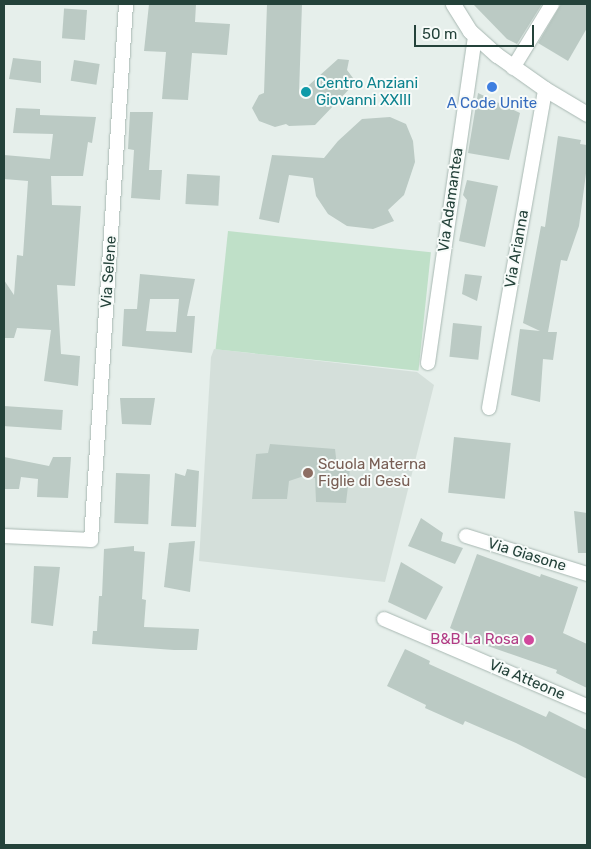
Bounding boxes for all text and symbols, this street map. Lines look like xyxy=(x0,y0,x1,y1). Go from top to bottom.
scale bar xyxy=(416,15,536,47)
text: 50 m xyxy=(422,25,457,43)
place label: Centro Anziani Giovanni XXIII xyxy=(316,74,418,109)
marker: A Code Unite xyxy=(486,81,498,93)
marker: Centro Anziani Giovanni XXIII xyxy=(300,86,312,98)
place label: A Code Unite xyxy=(447,95,537,113)
street label: Via Adamantea xyxy=(435,146,467,254)
street label: Via Arianna xyxy=(501,208,533,290)
street label: Via Selene xyxy=(97,235,121,309)
place label: Scuola Materna Figlie di Gesù xyxy=(318,455,426,490)
marker: Scuola Materna Figlie di Gesù xyxy=(302,467,314,479)
street label: Via Giasone xyxy=(486,535,568,575)
place label: B&B La Rosa xyxy=(430,631,519,649)
marker: B&B La Rosa xyxy=(523,634,535,646)
street label: Via Atteone xyxy=(486,656,568,704)

